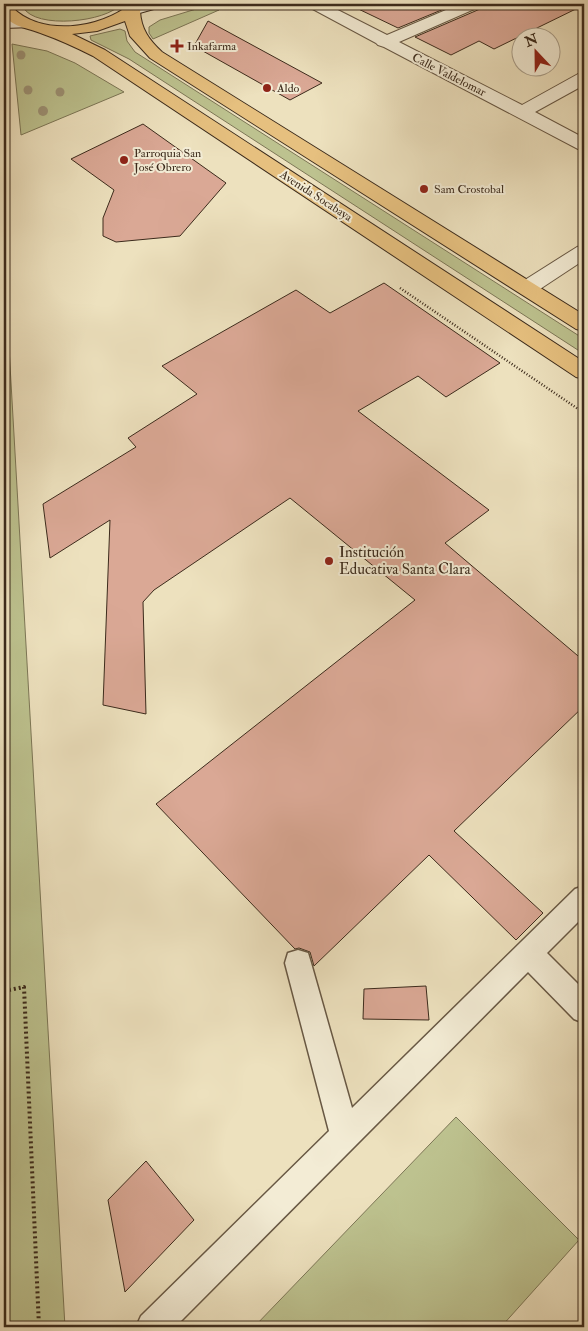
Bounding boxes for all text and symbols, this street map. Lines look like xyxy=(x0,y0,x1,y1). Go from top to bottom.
north arrow xyxy=(510,28,560,78)
text: N xyxy=(521,30,541,51)
place label: Inkafarma xyxy=(187,39,237,54)
marker: Inkafarma xyxy=(171,40,183,52)
street label: Calle Valdelomar xyxy=(409,50,489,100)
place label: Aldo xyxy=(276,81,300,96)
marker: Aldo xyxy=(261,82,273,94)
place label: Parroquia San José Obrero xyxy=(133,146,201,175)
marker: Parroquia San José Obrero xyxy=(118,154,130,166)
street label: Avenida Socabaya xyxy=(276,167,356,226)
place label: Sam Crostobal xyxy=(434,182,504,197)
marker: Sam Crostobal xyxy=(418,183,430,195)
place label: Institución Educativa Santa Clara xyxy=(339,543,472,579)
marker: Institución Educativa Santa Clara xyxy=(323,555,335,567)

